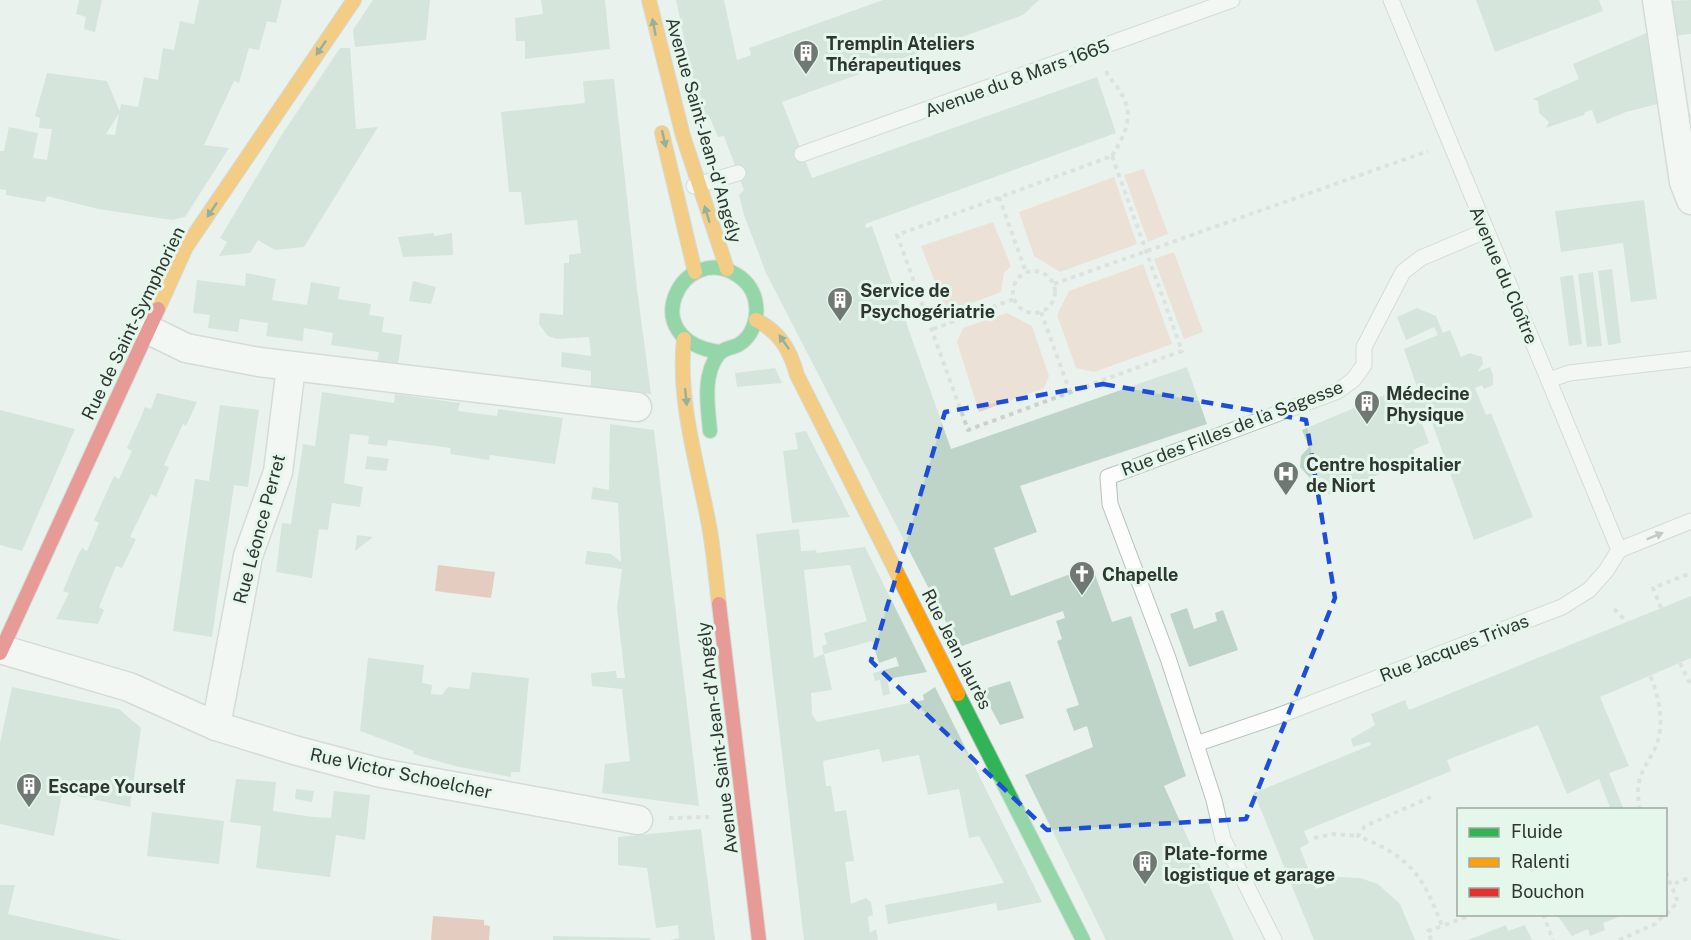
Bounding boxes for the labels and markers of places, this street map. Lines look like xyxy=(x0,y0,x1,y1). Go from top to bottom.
place label: Tremplin Ateliers Thérapeutiques xyxy=(826,33,975,75)
building icon: Tremplin Ateliers Thérapeutiques xyxy=(791,38,821,76)
place label: Service de Psychogériatrie xyxy=(860,280,995,322)
building icon: Service de Psychogériatrie xyxy=(825,285,855,323)
place label: Médecine Physique xyxy=(1386,383,1470,425)
building icon: Médecine Physique xyxy=(1352,388,1382,426)
place label: Centre hospitalier de Niort xyxy=(1306,454,1462,496)
hospital icon: Centre hospitalier de Niort xyxy=(1271,459,1301,497)
church icon: Chapelle xyxy=(1067,559,1097,597)
place label: Chapelle xyxy=(1102,564,1178,585)
building icon: Escape Yourself xyxy=(14,771,44,809)
place label: Escape Yourself xyxy=(48,776,185,797)
place label: Plate-forme logistique et garage xyxy=(1164,843,1335,885)
building icon: Plate-forme logistique et garage xyxy=(1130,848,1160,886)

